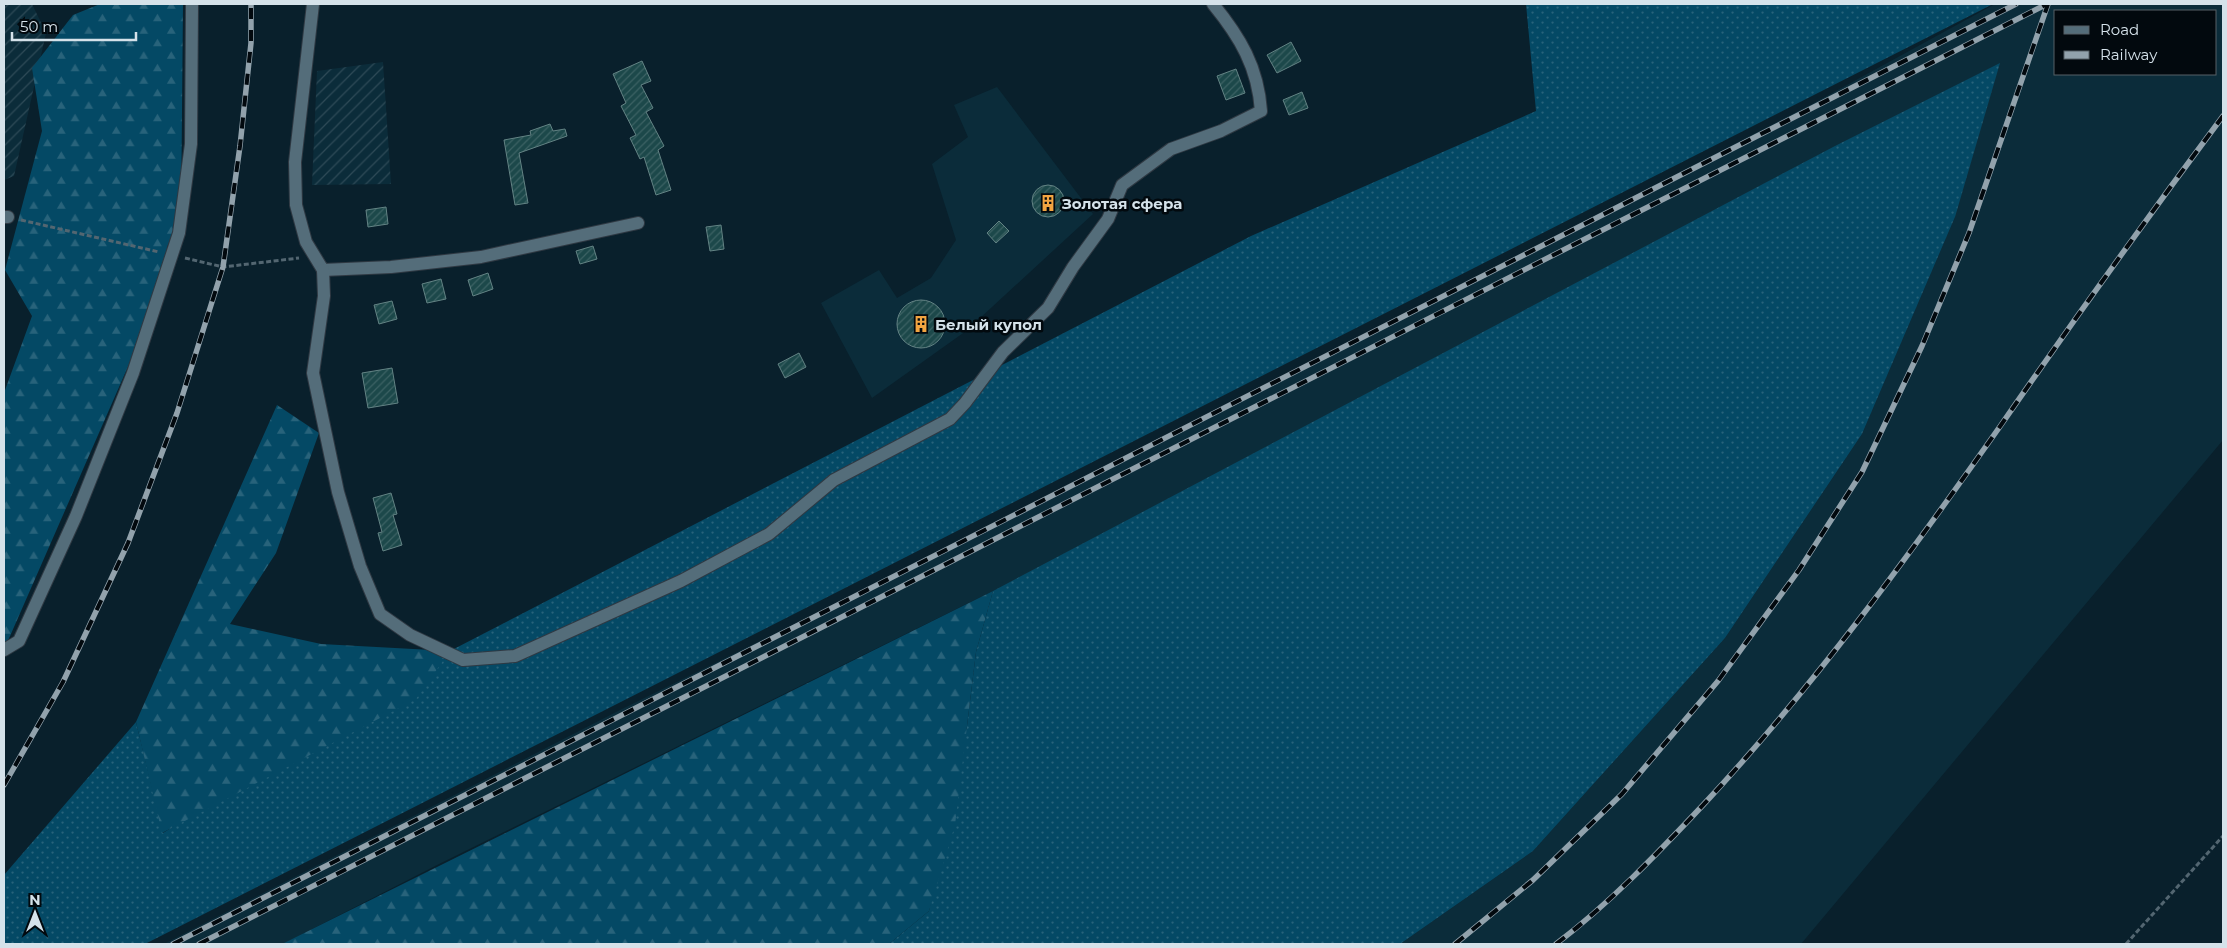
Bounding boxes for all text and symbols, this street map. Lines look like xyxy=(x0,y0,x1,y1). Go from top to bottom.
scale bar xyxy=(12,10,136,42)
legend xyxy=(2054,10,2217,75)
text: 50 m xyxy=(20,17,58,36)
text: Road xyxy=(2100,20,2139,39)
text: Railway xyxy=(2100,45,2158,64)
building icon: Золотая сфера xyxy=(1038,193,1058,213)
place label: Золотая сфера xyxy=(1061,194,1182,213)
building icon: Белый купол xyxy=(911,314,931,334)
place label: Белый купол xyxy=(935,315,1042,334)
north arrow xyxy=(10,888,60,938)
text: N xyxy=(29,891,41,909)

